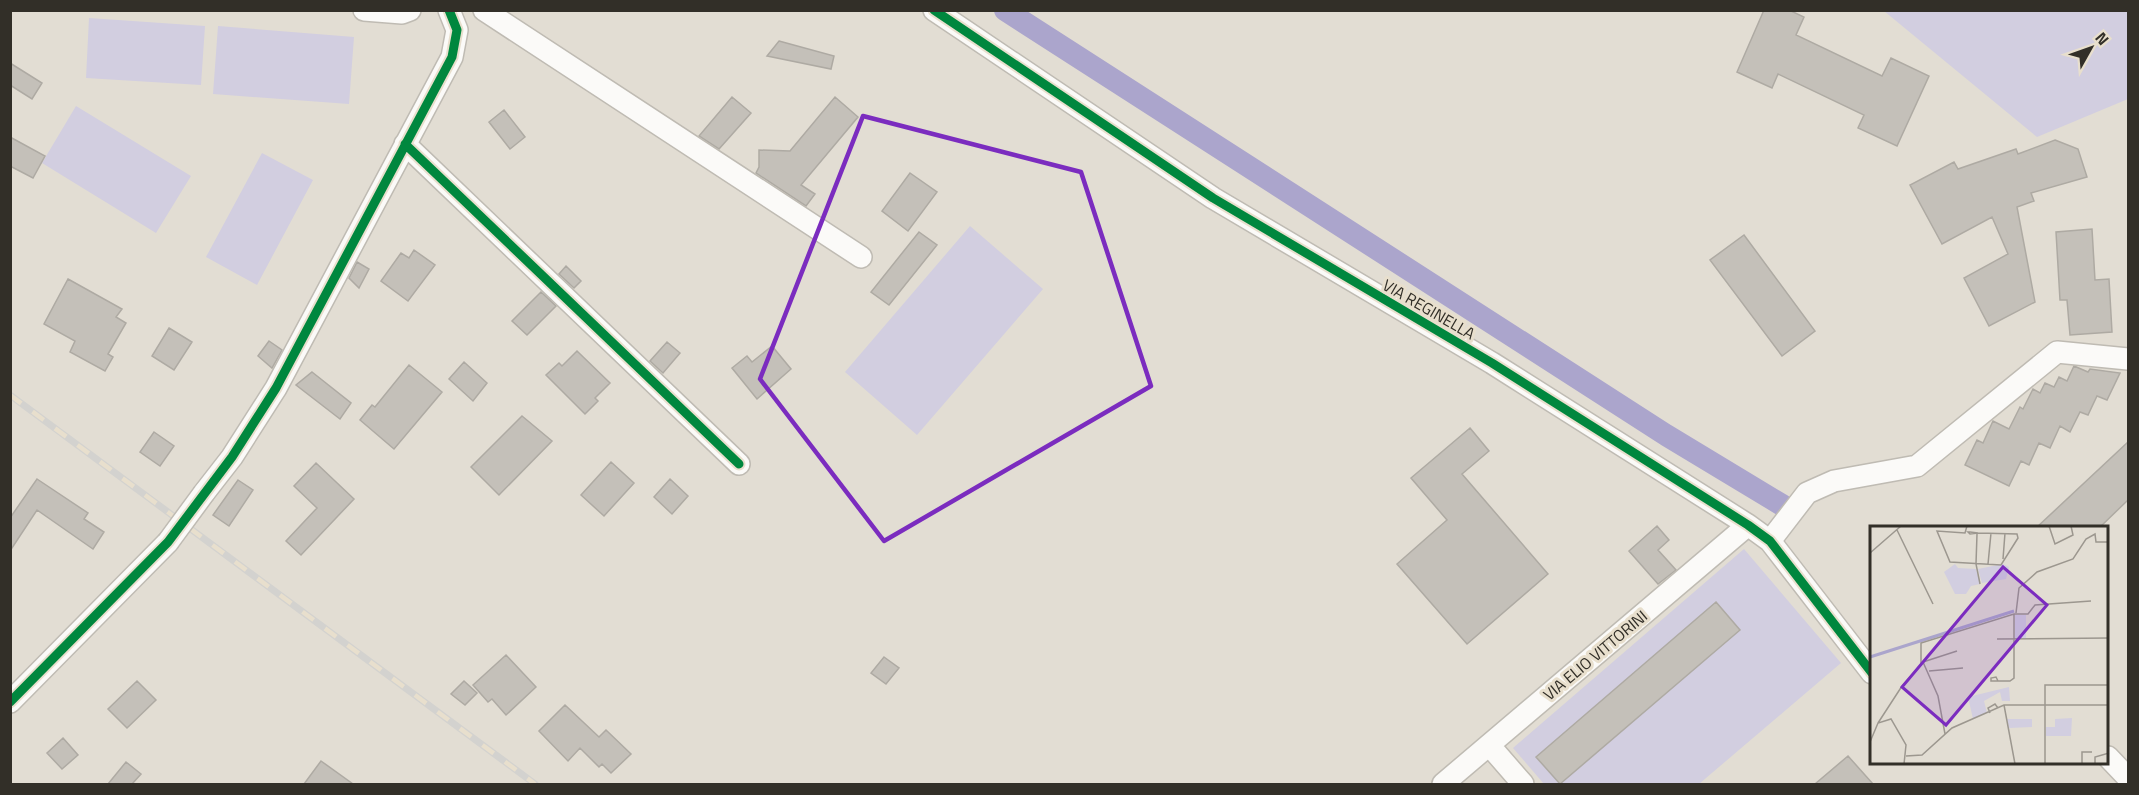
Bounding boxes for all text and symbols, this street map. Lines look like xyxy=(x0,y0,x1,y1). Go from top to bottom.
north arrow xyxy=(2061,18,2121,78)
text: N xyxy=(2090,26,2115,50)
street label: VIA REGINELLA xyxy=(1378,273,1480,345)
inset map xyxy=(1870,526,2109,765)
street label: VIA ELIO VITTORINI xyxy=(1538,604,1652,706)

